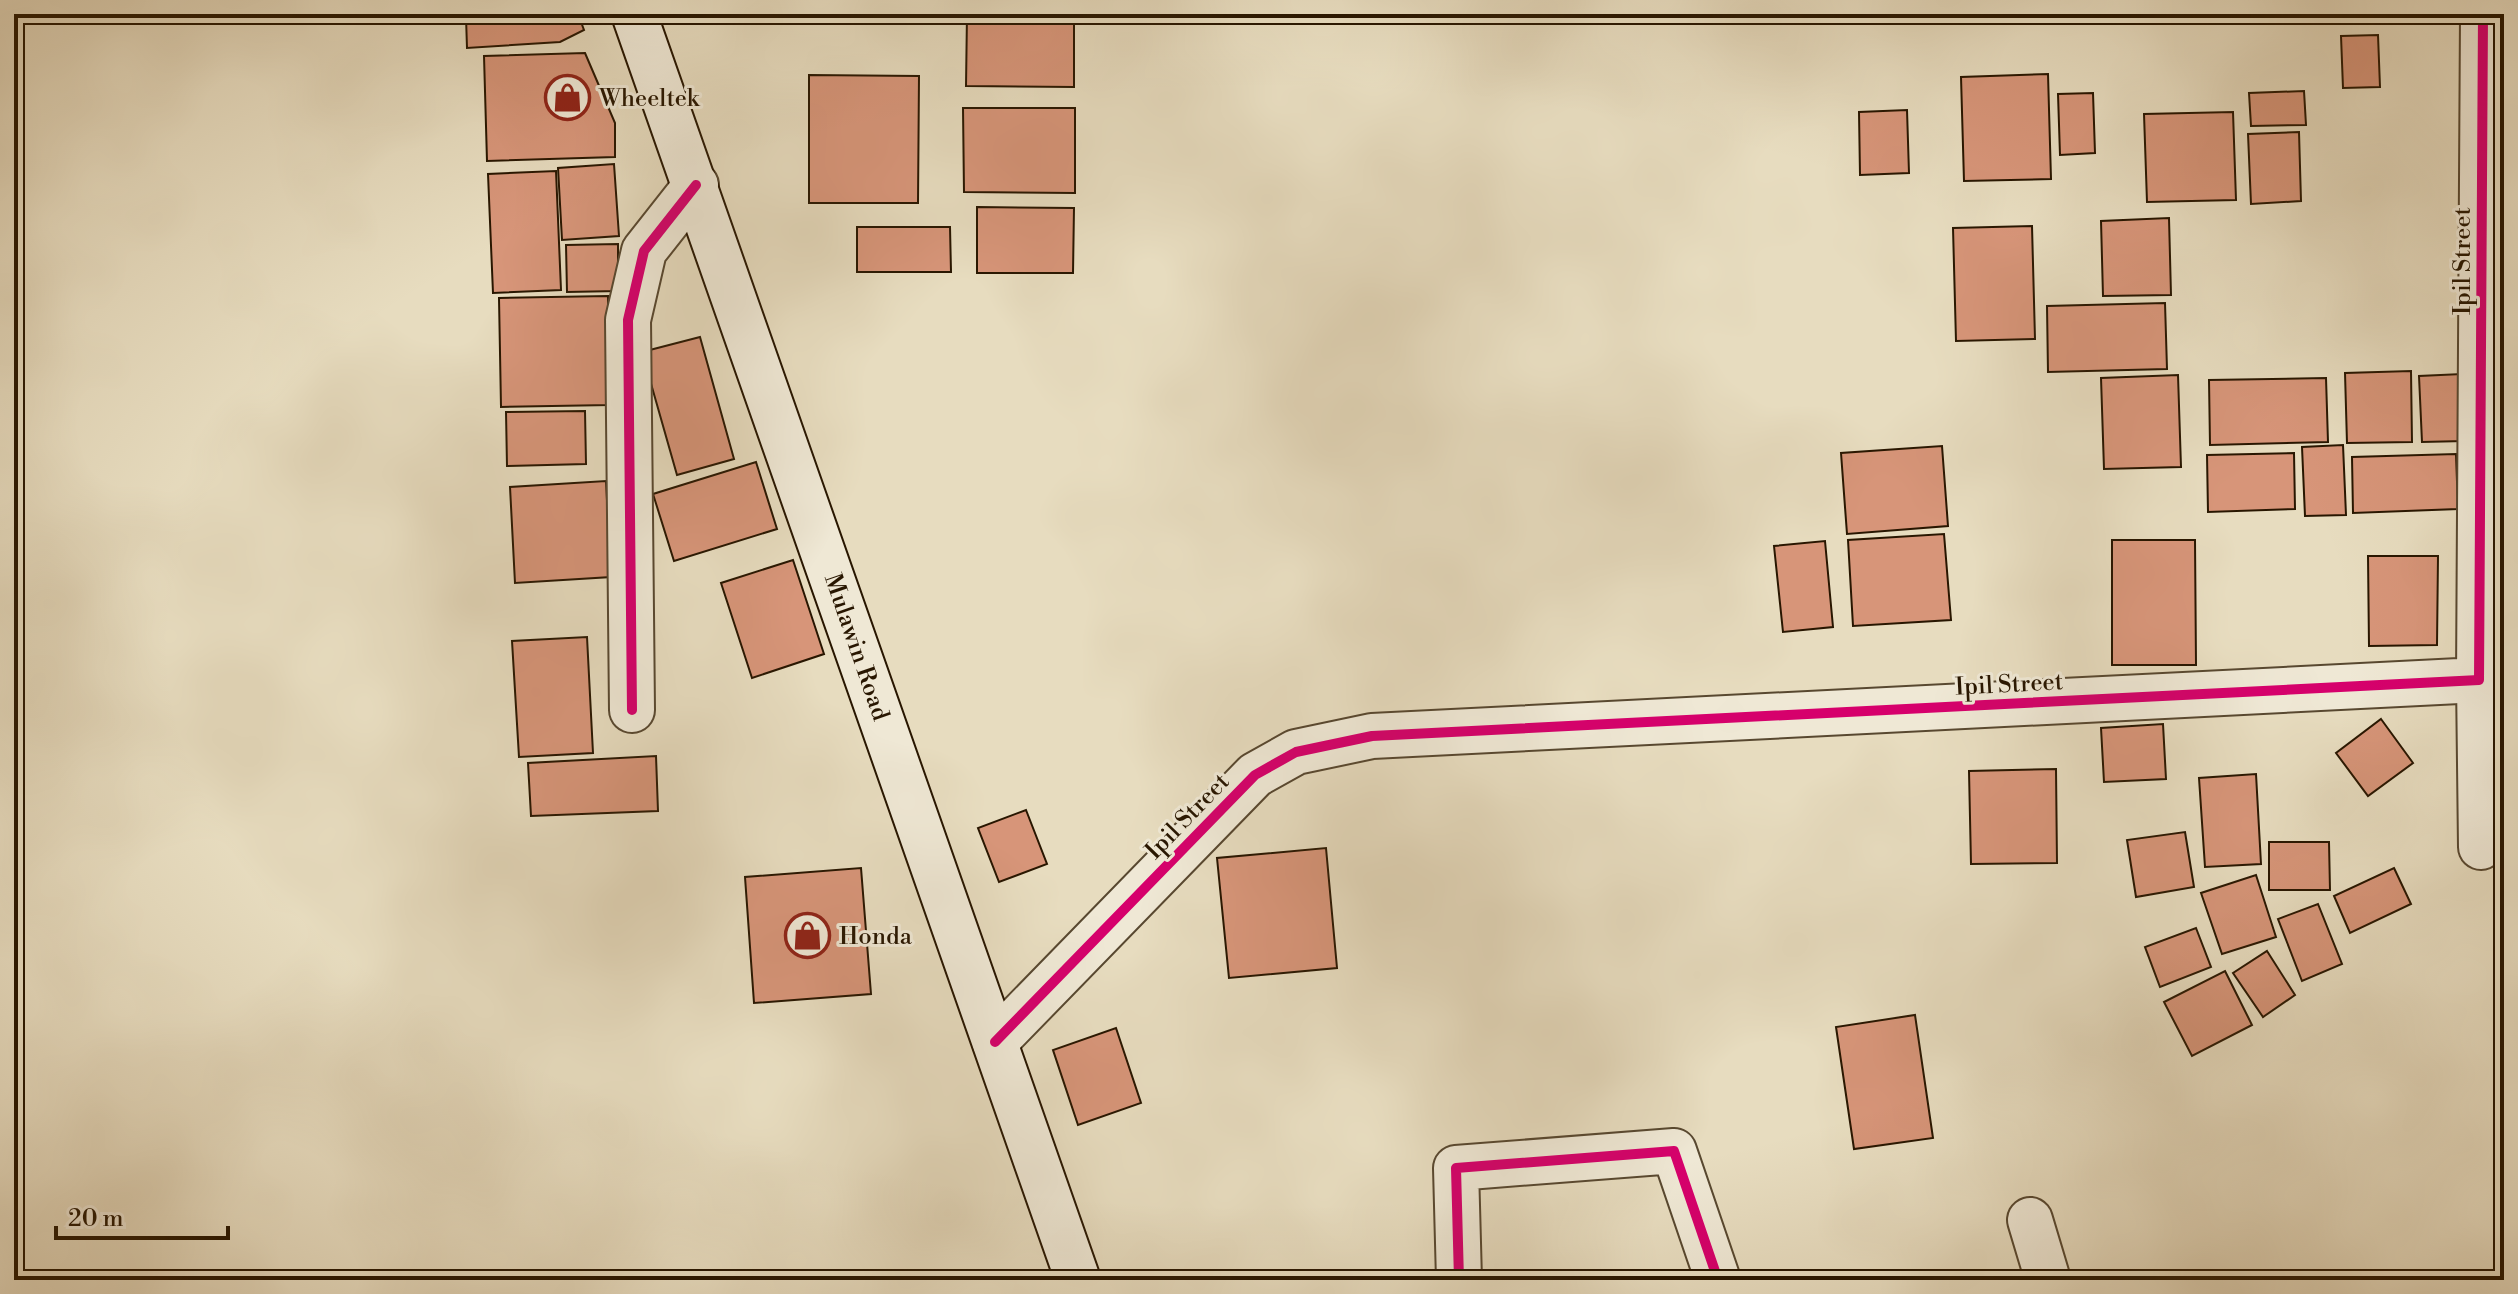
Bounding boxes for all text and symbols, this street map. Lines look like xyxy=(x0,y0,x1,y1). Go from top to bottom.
shop icon: Wheeltek xyxy=(544,74,592,122)
place label: Wheeltek xyxy=(598,84,701,114)
street label: Ipil Street xyxy=(2448,206,2478,315)
street label: Mulawin Road xyxy=(817,570,895,725)
street label: Ipil Street xyxy=(1954,667,2064,703)
street label: Ipil Street xyxy=(1139,767,1236,866)
shop icon: Honda xyxy=(784,912,832,960)
place label: Honda xyxy=(839,922,913,952)
scale bar xyxy=(56,1190,228,1240)
text: 20 m xyxy=(68,1204,124,1234)

